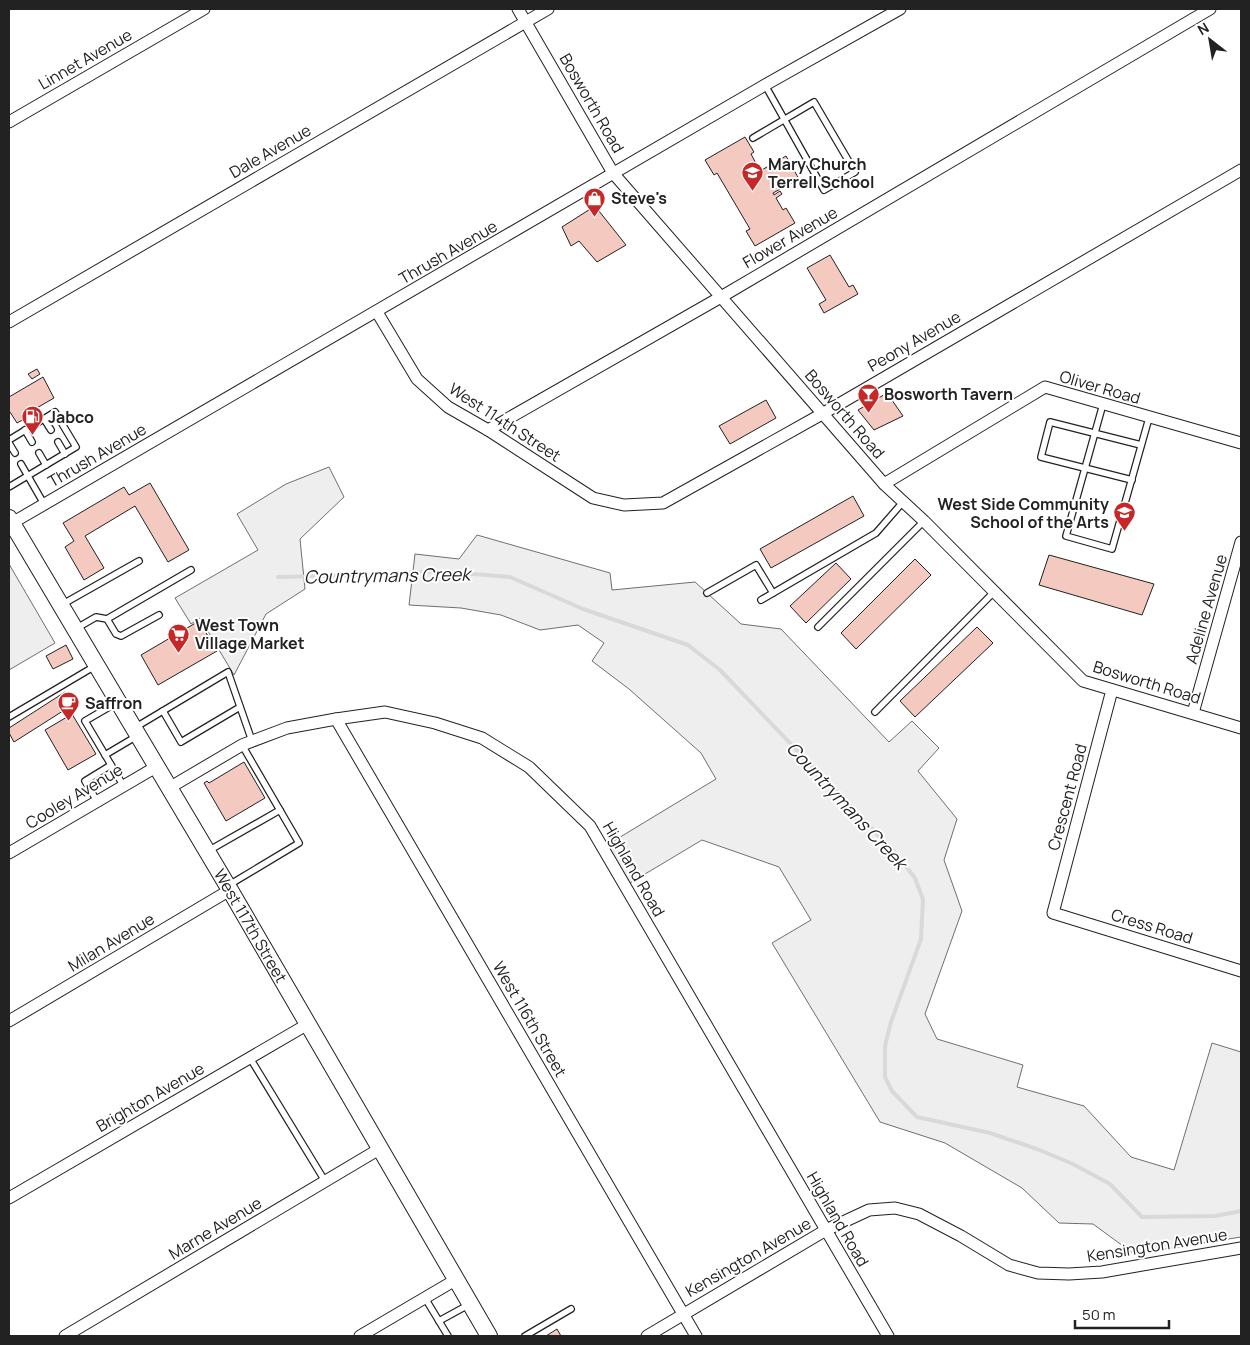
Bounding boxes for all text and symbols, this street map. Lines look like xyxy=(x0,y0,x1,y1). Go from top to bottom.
north arrow xyxy=(1185,15,1235,65)
text: N xyxy=(1194,18,1212,39)
street label: Linnet Avenue xyxy=(34,23,136,95)
street label: Bosworth Road xyxy=(555,49,629,157)
street label: Dale Avenue xyxy=(225,119,315,183)
place label: Mary Church Terrell School xyxy=(768,153,874,193)
school or university icon: Mary Church Terrell School xyxy=(740,161,764,192)
shop icon: Steve's xyxy=(583,186,607,217)
place label: Steve's xyxy=(611,187,667,209)
street label: Flower Avenue xyxy=(739,201,841,273)
street label: Thrush Avenue xyxy=(395,215,501,289)
street label: Peony Avenue xyxy=(863,305,965,377)
street label: Bosworth Road xyxy=(800,365,890,463)
street label: Oliver Road xyxy=(1057,365,1143,409)
street label: West 114th Street xyxy=(445,378,565,466)
bar icon: Bosworth Tavern xyxy=(856,382,880,413)
place label: Bosworth Tavern xyxy=(884,383,1013,405)
fuel station icon: Jabco xyxy=(20,405,44,436)
place label: Jabco xyxy=(48,406,94,428)
street label: Thrush Avenue xyxy=(44,418,150,492)
place label: West Side Community School of the Arts xyxy=(938,493,1109,533)
school or university icon: West Side Community School of the Arts xyxy=(1113,501,1137,532)
street label: Adeline Avenue xyxy=(1180,552,1232,666)
water label: Countrymans Creek xyxy=(304,561,473,588)
place label: West Town Village Market xyxy=(195,614,305,654)
supermarket icon: West Town Village Market xyxy=(167,622,191,653)
street label: Bosworth Road xyxy=(1090,655,1204,709)
cafe icon: Saffron xyxy=(57,691,81,722)
place label: Saffron xyxy=(85,692,142,714)
water label: Countrymans Creek xyxy=(782,736,915,876)
street label: Crescent Road xyxy=(1042,741,1092,853)
street label: Cooley Avenue xyxy=(21,758,127,834)
street label: Highland Road xyxy=(598,817,670,921)
street label: West 117th Street xyxy=(209,865,292,987)
street label: Cress Road xyxy=(1108,903,1196,949)
street label: Milan Avenue xyxy=(64,908,158,976)
street label: West 116th Street xyxy=(488,957,572,1081)
street label: Brighton Avenue xyxy=(92,1057,208,1137)
street label: Highland Road xyxy=(802,1167,874,1271)
street label: Marne Avenue xyxy=(164,1192,266,1264)
street label: Kensington Avenue xyxy=(681,1212,815,1302)
street label: Kensington Avenue xyxy=(1085,1223,1229,1267)
scale bar xyxy=(1075,1298,1169,1330)
text: 50 m xyxy=(1082,1304,1116,1325)

